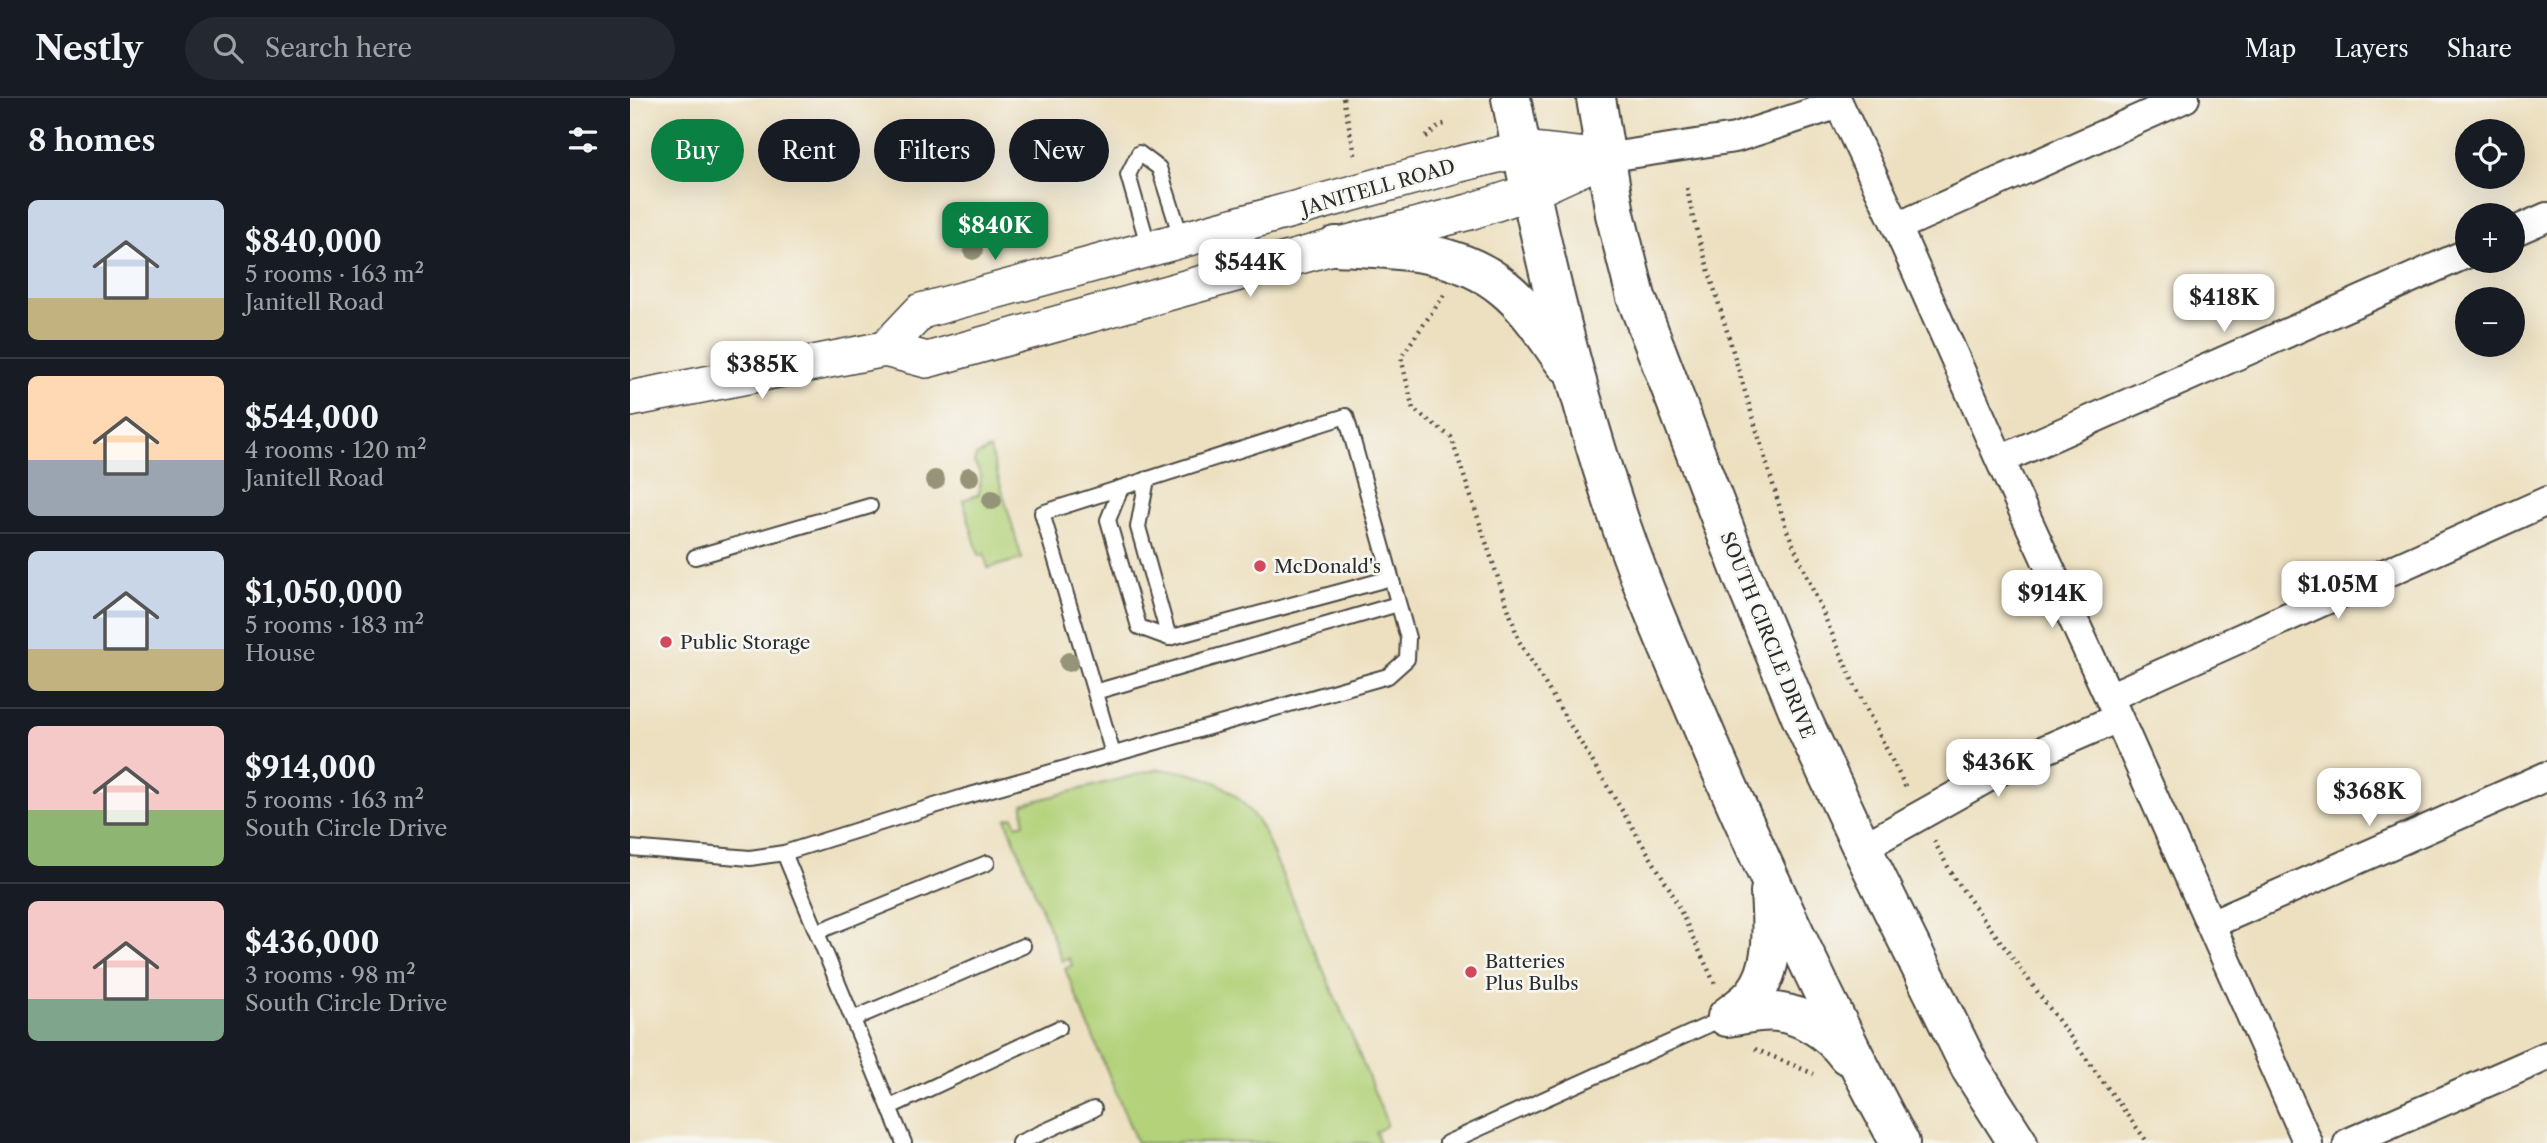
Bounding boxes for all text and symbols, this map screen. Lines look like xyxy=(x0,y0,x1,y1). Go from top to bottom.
search box xyxy=(185,17,675,80)
text: Nestly xyxy=(35,28,143,69)
icon: search xyxy=(209,29,247,67)
text: Search here xyxy=(265,32,412,64)
text: Map xyxy=(2245,34,2296,63)
text: Layers xyxy=(2334,34,2409,63)
text: Share xyxy=(2447,34,2512,63)
chip: Buy xyxy=(651,119,744,182)
chip: Rent xyxy=(758,119,860,182)
chip: Filters xyxy=(874,119,995,182)
chip: New xyxy=(1009,119,1109,182)
map controls xyxy=(2455,119,2525,357)
button: locate xyxy=(2455,119,2525,189)
icon: filters xyxy=(564,121,602,159)
text: 8 homes xyxy=(28,122,155,159)
street label: JANITELL ROAD xyxy=(1296,155,1458,221)
pin: $840K xyxy=(946,202,1044,262)
button: + xyxy=(2455,203,2525,273)
text: $840K xyxy=(958,211,1032,239)
text: $840,000 xyxy=(245,223,382,260)
icon: home xyxy=(84,228,168,312)
pin: $544K xyxy=(1201,240,1299,299)
text: $544K xyxy=(1214,248,1286,276)
text: 5 rooms · 163 m² xyxy=(245,260,424,288)
pin: $418K xyxy=(2175,274,2273,334)
text: $418K xyxy=(2189,283,2259,311)
button: − xyxy=(2455,287,2525,357)
text: Janitell Road xyxy=(245,288,384,316)
pin: $385K xyxy=(713,342,811,401)
text: $385K xyxy=(726,350,798,378)
text: $544,000 xyxy=(245,399,379,436)
icon: home xyxy=(84,404,168,488)
text: 4 rooms · 120 m² xyxy=(245,436,427,464)
text: Janitell Road xyxy=(245,464,384,492)
street label: SOUTH CIRCLE DRIVE xyxy=(1715,528,1820,742)
place label: McDonald's xyxy=(1274,555,1381,578)
marker: McDonald's xyxy=(1252,558,1268,574)
pin: $1.05M xyxy=(2281,561,2395,621)
pin: $914K xyxy=(2003,570,2101,630)
text: $1.05M xyxy=(2297,570,2379,598)
text: $1,050,000 xyxy=(245,574,403,611)
icon: home xyxy=(84,579,168,663)
text: $914K xyxy=(2018,579,2086,607)
text: 5 rooms · 183 m² xyxy=(245,611,424,639)
place label: Public Storage xyxy=(680,631,810,654)
marker: Public Storage xyxy=(658,634,674,650)
text: House xyxy=(245,639,315,667)
pin: $436K xyxy=(1949,740,2047,799)
text: $436K xyxy=(1962,748,2034,776)
text: $914,000 xyxy=(245,749,376,786)
icon: home xyxy=(84,754,168,838)
pin: $368K xyxy=(2320,768,2418,828)
text: $368K xyxy=(2333,777,2405,805)
text: 5 rooms · 163 m² xyxy=(245,786,424,814)
text: South Circle Drive xyxy=(245,814,448,842)
text: $436,000 xyxy=(245,924,380,961)
icon: home xyxy=(84,929,168,1013)
place label: Batteries Plus Bulbs xyxy=(1485,950,1579,995)
text: 3 rooms · 98 m² xyxy=(245,961,416,989)
marker: Batteries Plus Bulbs xyxy=(1463,964,1479,980)
text: South Circle Drive xyxy=(245,989,448,1017)

